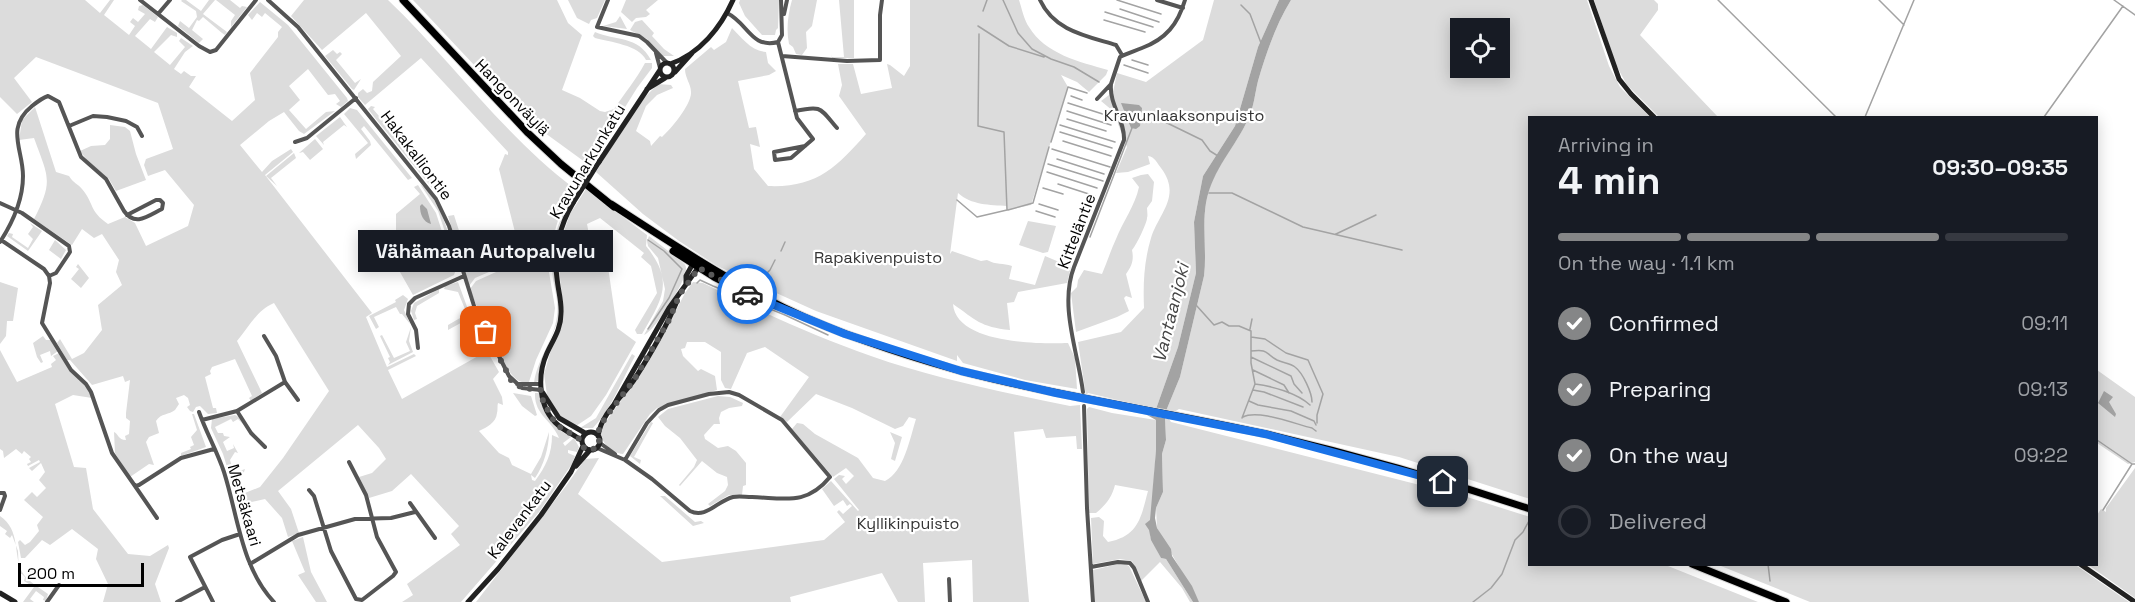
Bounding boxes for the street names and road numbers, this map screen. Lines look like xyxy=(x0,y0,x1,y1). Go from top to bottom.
street label: Hangonväylä xyxy=(471,54,555,140)
street label: Kravunarkunkatu xyxy=(545,100,630,222)
street label: Hakakalliontie xyxy=(376,106,457,204)
street label: Kitteläntie xyxy=(1052,190,1100,272)
street label: Metsäkaari xyxy=(223,462,266,549)
street label: Kalevankatu xyxy=(483,476,556,563)

